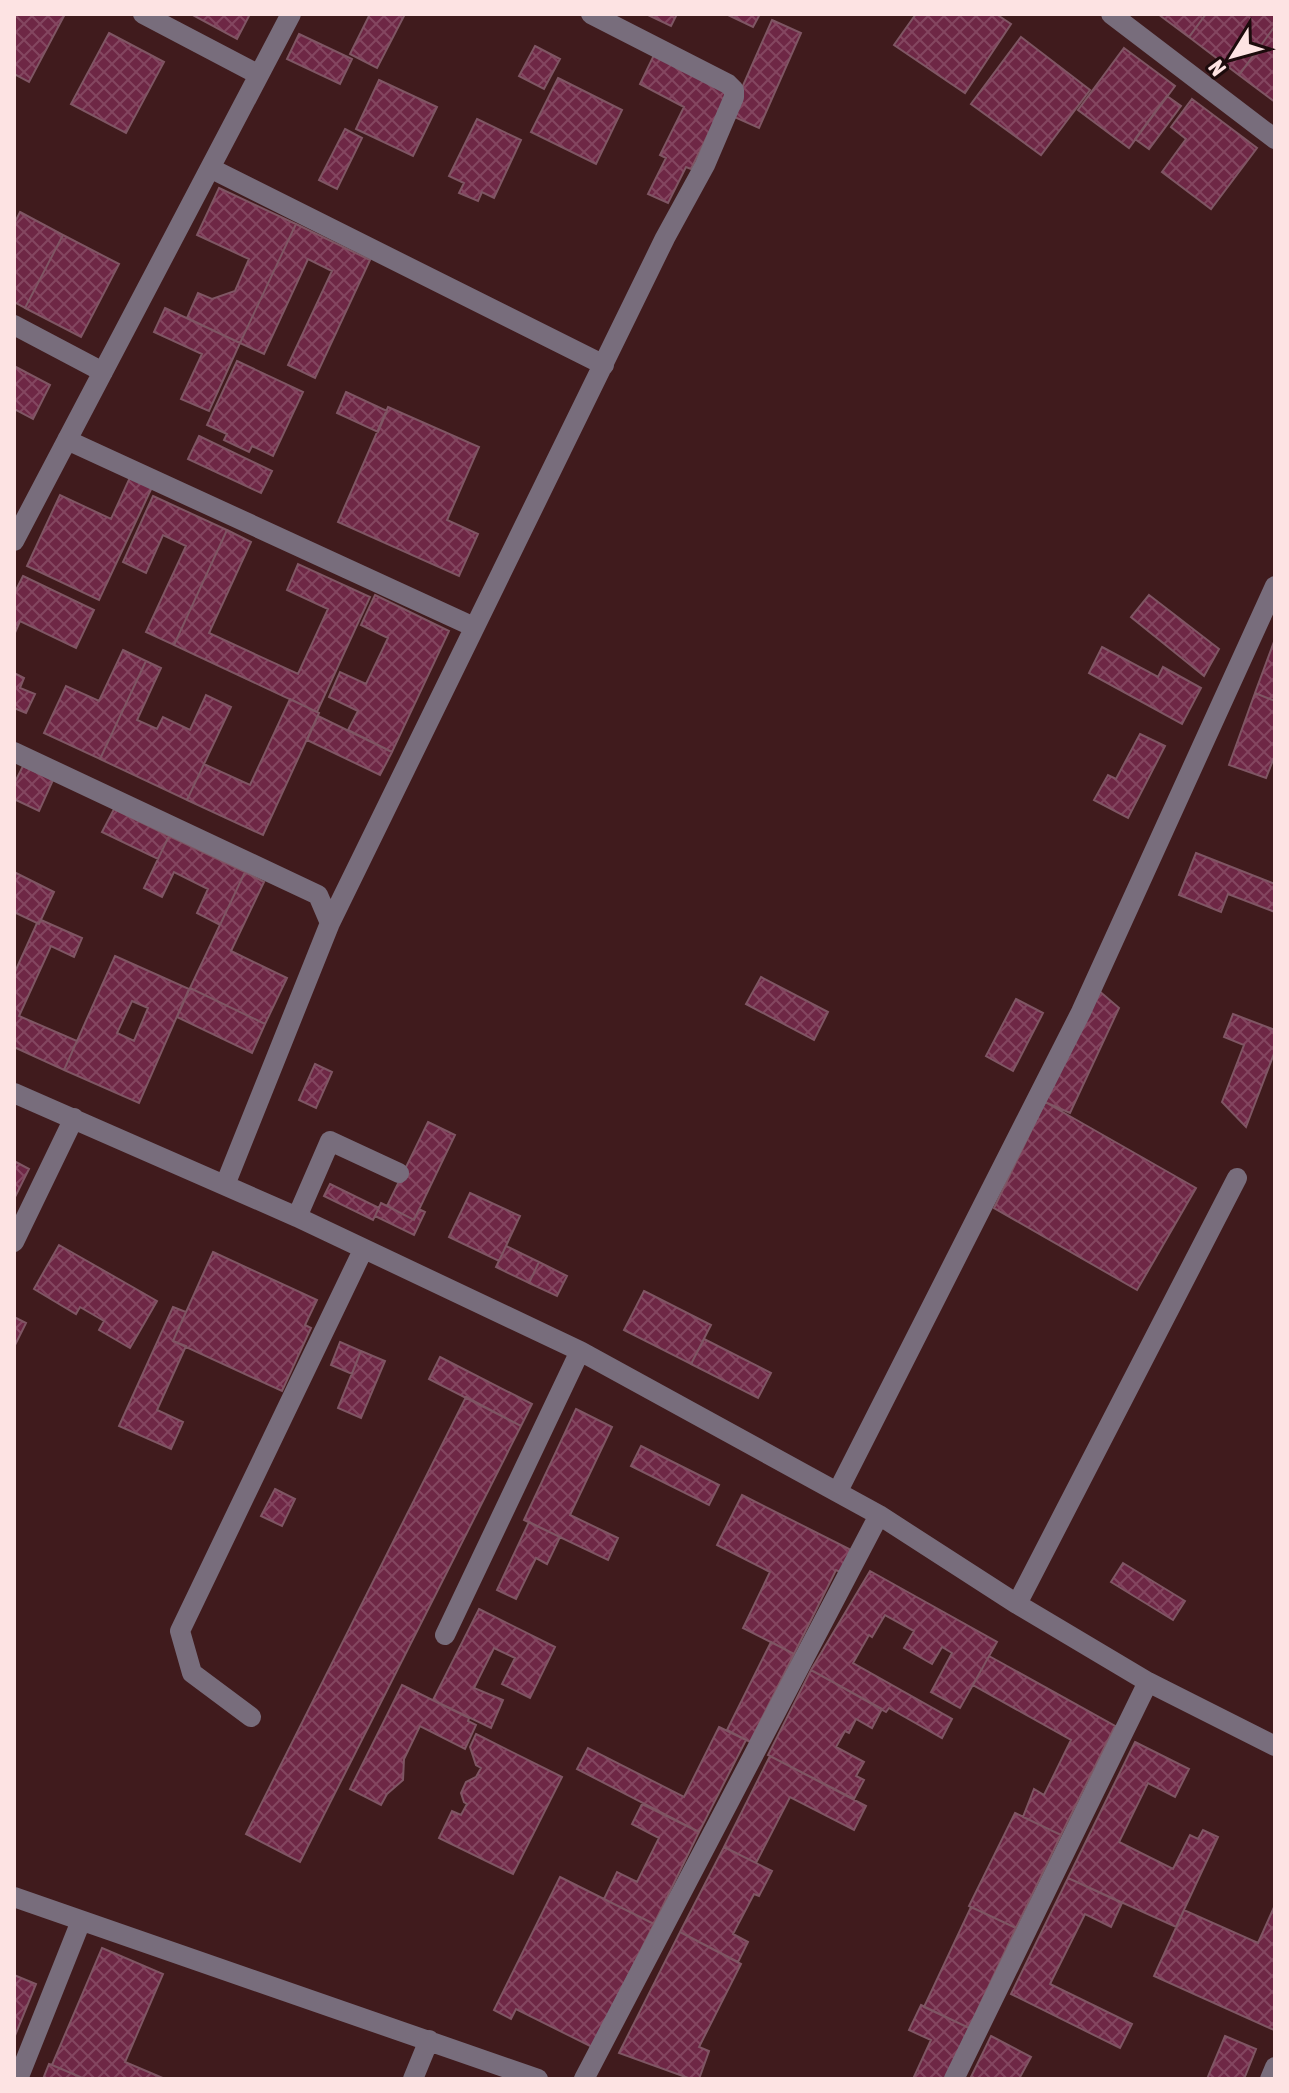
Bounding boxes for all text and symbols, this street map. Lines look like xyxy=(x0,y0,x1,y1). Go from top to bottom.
north arrow xyxy=(1193,16,1273,96)
text: N xyxy=(1203,55,1231,81)

